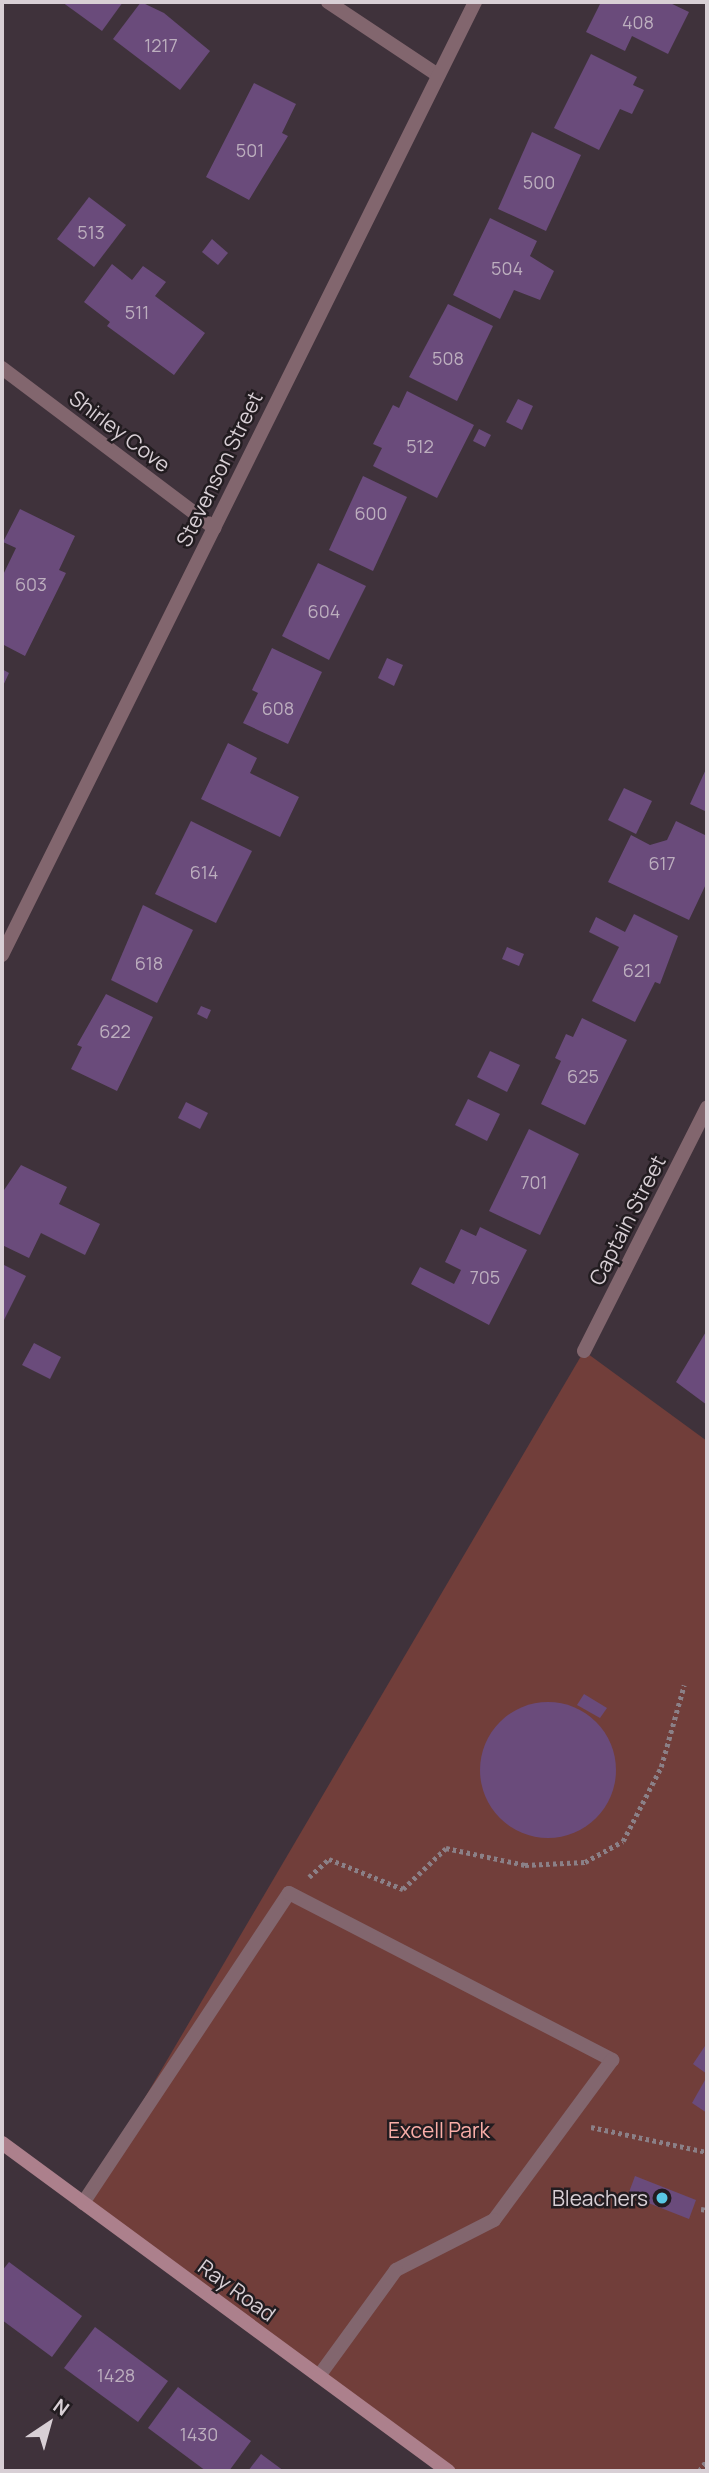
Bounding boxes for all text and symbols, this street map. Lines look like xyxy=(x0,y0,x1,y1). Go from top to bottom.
house number: 408 xyxy=(622,11,654,33)
house number: 1217 xyxy=(144,34,178,56)
house number: 501 xyxy=(236,139,264,161)
house number: 500 xyxy=(523,171,555,193)
house number: 513 xyxy=(77,221,105,243)
house number: 504 xyxy=(491,257,523,279)
house number: 511 xyxy=(125,301,149,323)
house number: 508 xyxy=(432,347,464,369)
street label: Shirley Cove xyxy=(65,385,175,477)
street label: Stevenson Street xyxy=(171,387,267,551)
house number: 512 xyxy=(406,435,434,457)
house number: 600 xyxy=(354,502,388,524)
house number: 603 xyxy=(15,573,47,595)
house number: 604 xyxy=(308,600,340,622)
house number: 608 xyxy=(262,697,294,719)
house number: 617 xyxy=(649,852,675,874)
house number: 614 xyxy=(190,861,218,883)
house number: 618 xyxy=(135,952,163,974)
house number: 621 xyxy=(623,959,651,981)
house number: 622 xyxy=(99,1020,131,1042)
house number: 625 xyxy=(567,1065,599,1087)
street label: Captain Street xyxy=(583,1151,671,1289)
house number: 701 xyxy=(520,1171,548,1193)
house number: 705 xyxy=(470,1266,500,1288)
park label: Excell Park xyxy=(388,2117,490,2143)
place label: Bleachers xyxy=(552,2185,648,2211)
marker: Bleachers xyxy=(654,2190,670,2206)
street label: Ray Road xyxy=(193,2254,281,2326)
house number: 1428 xyxy=(97,2364,135,2386)
north arrow xyxy=(14,2389,84,2459)
text: N xyxy=(48,2392,75,2422)
house number: 1430 xyxy=(180,2423,218,2445)

